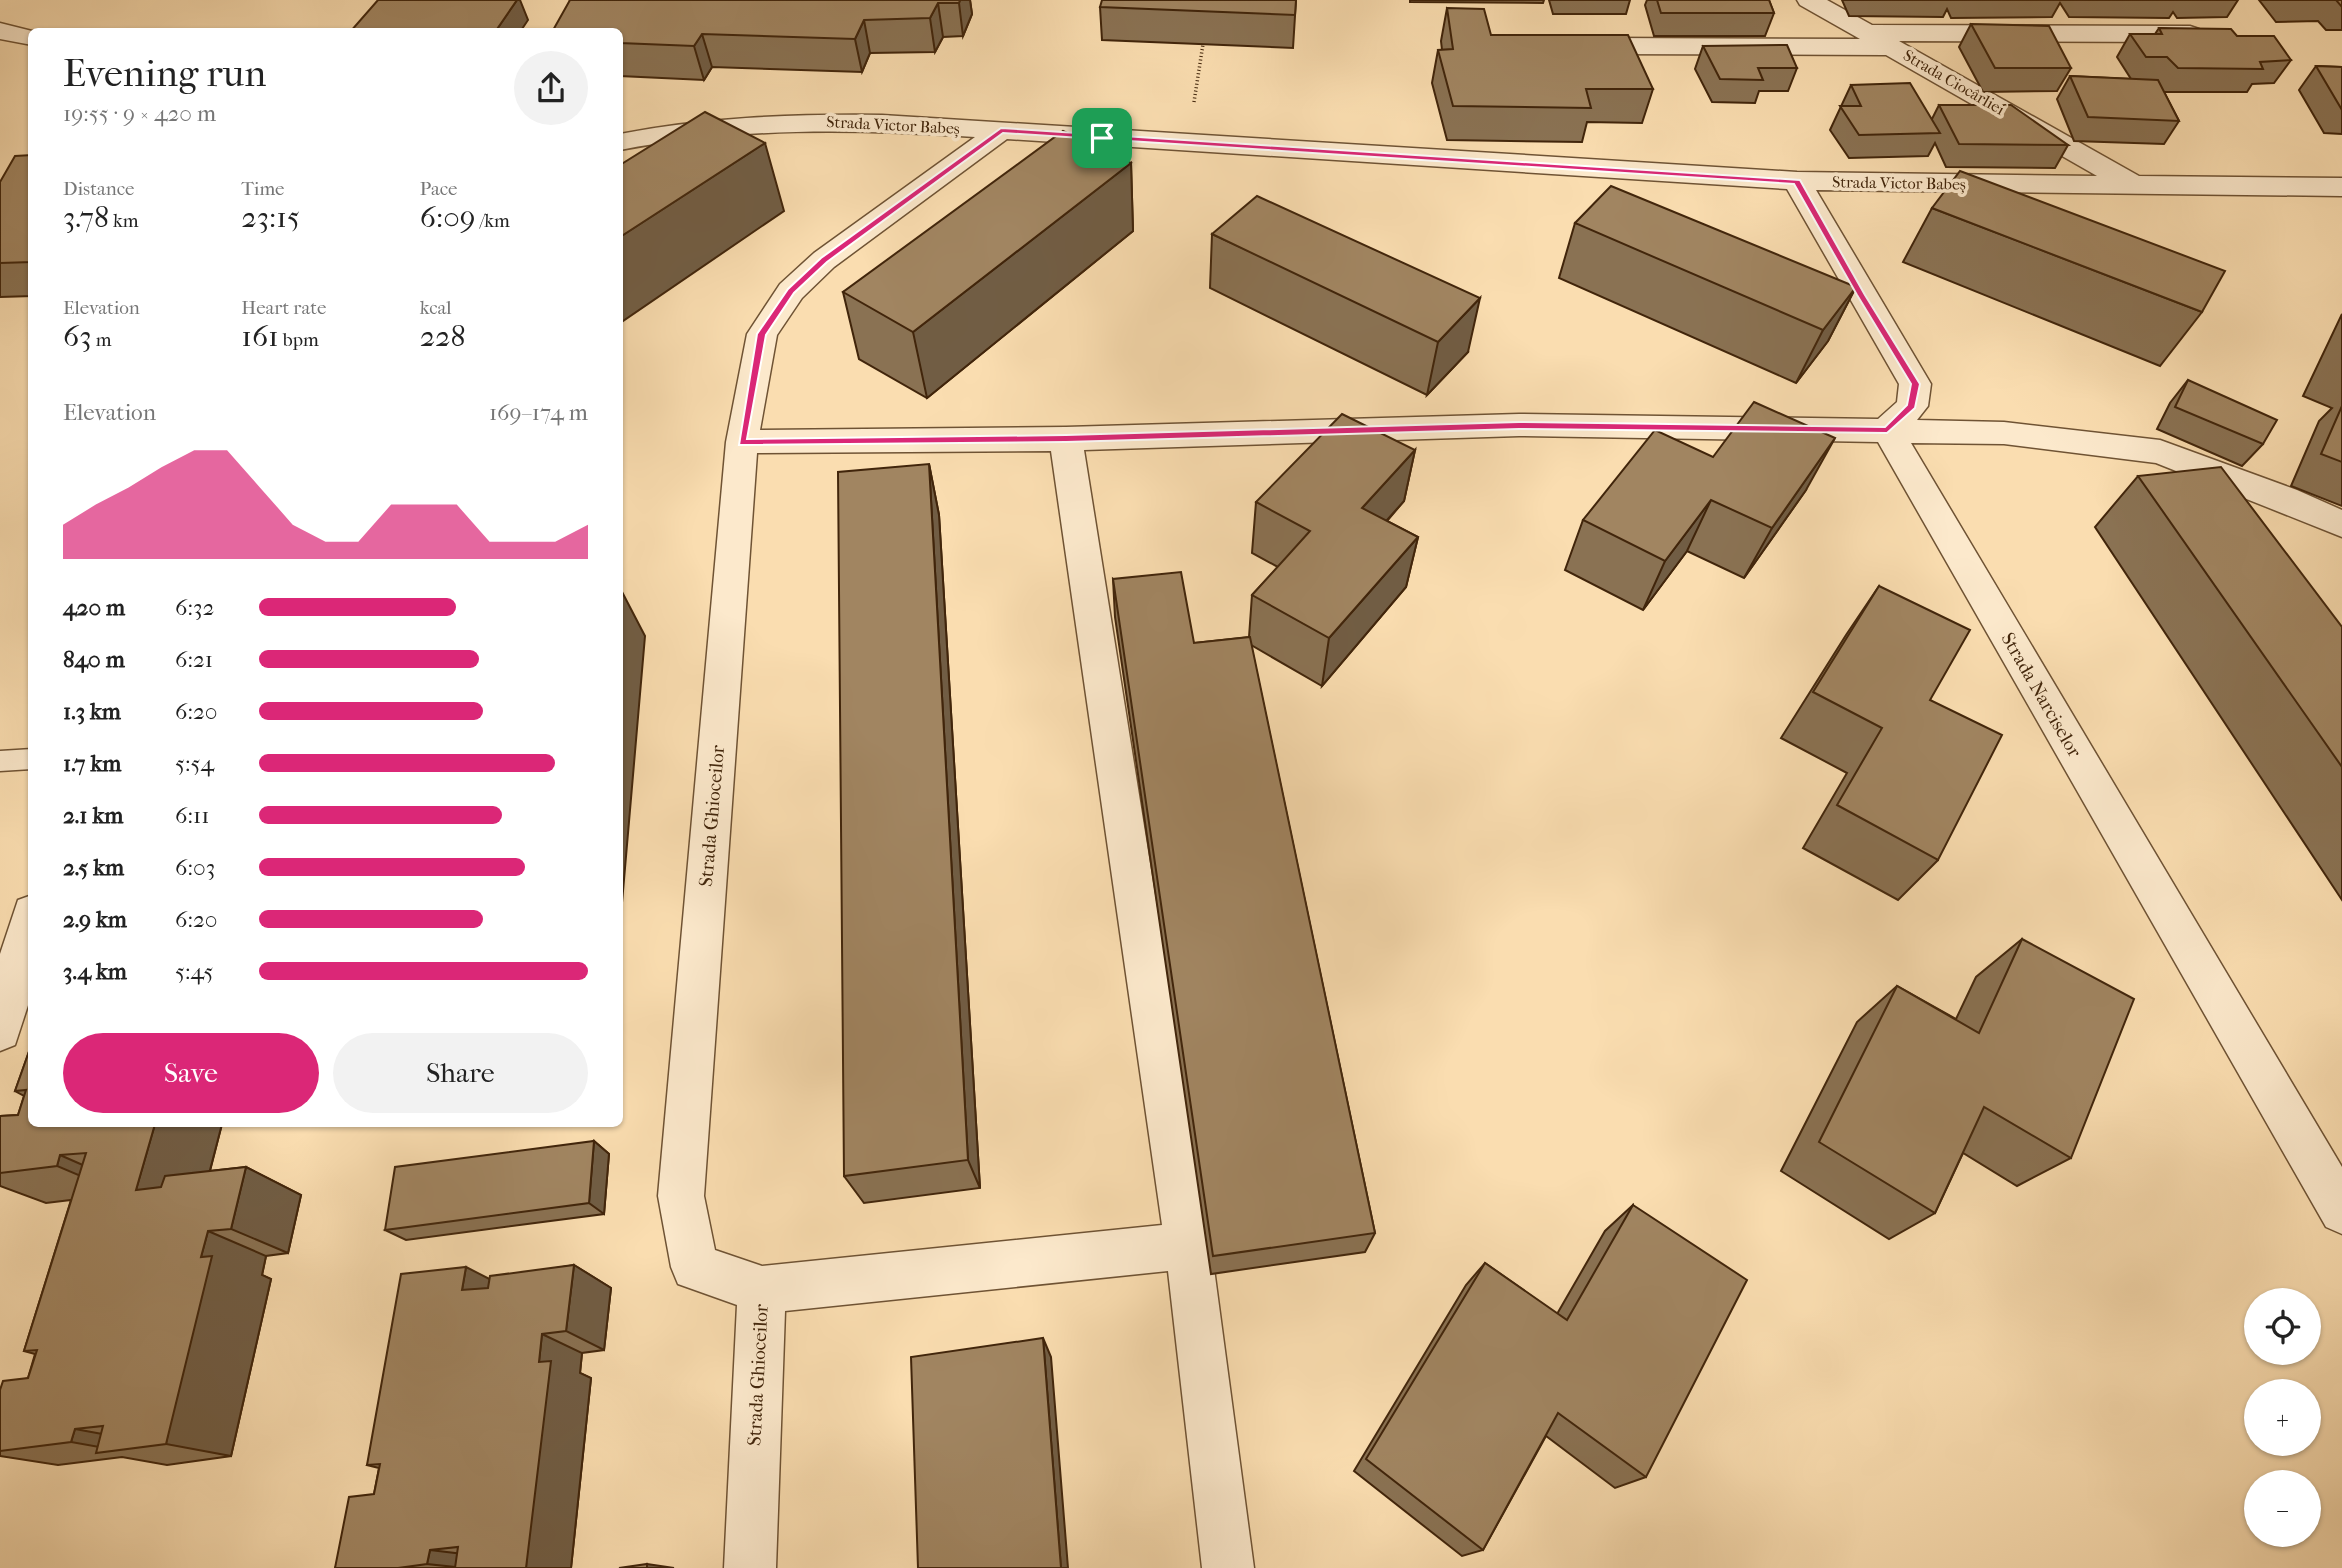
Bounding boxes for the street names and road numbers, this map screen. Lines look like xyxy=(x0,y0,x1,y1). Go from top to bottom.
street label: Strada Ciocârliei xyxy=(1900,45,2008,119)
street label: Strada Victor Babeș xyxy=(826,112,960,138)
street label: Strada Victor Babeș xyxy=(1832,172,1966,194)
street label: Strada Narciselor xyxy=(1996,629,2086,762)
street label: Strada Ghioceilor xyxy=(695,743,729,888)
street label: Strada Ghioceilor xyxy=(743,1303,773,1446)

